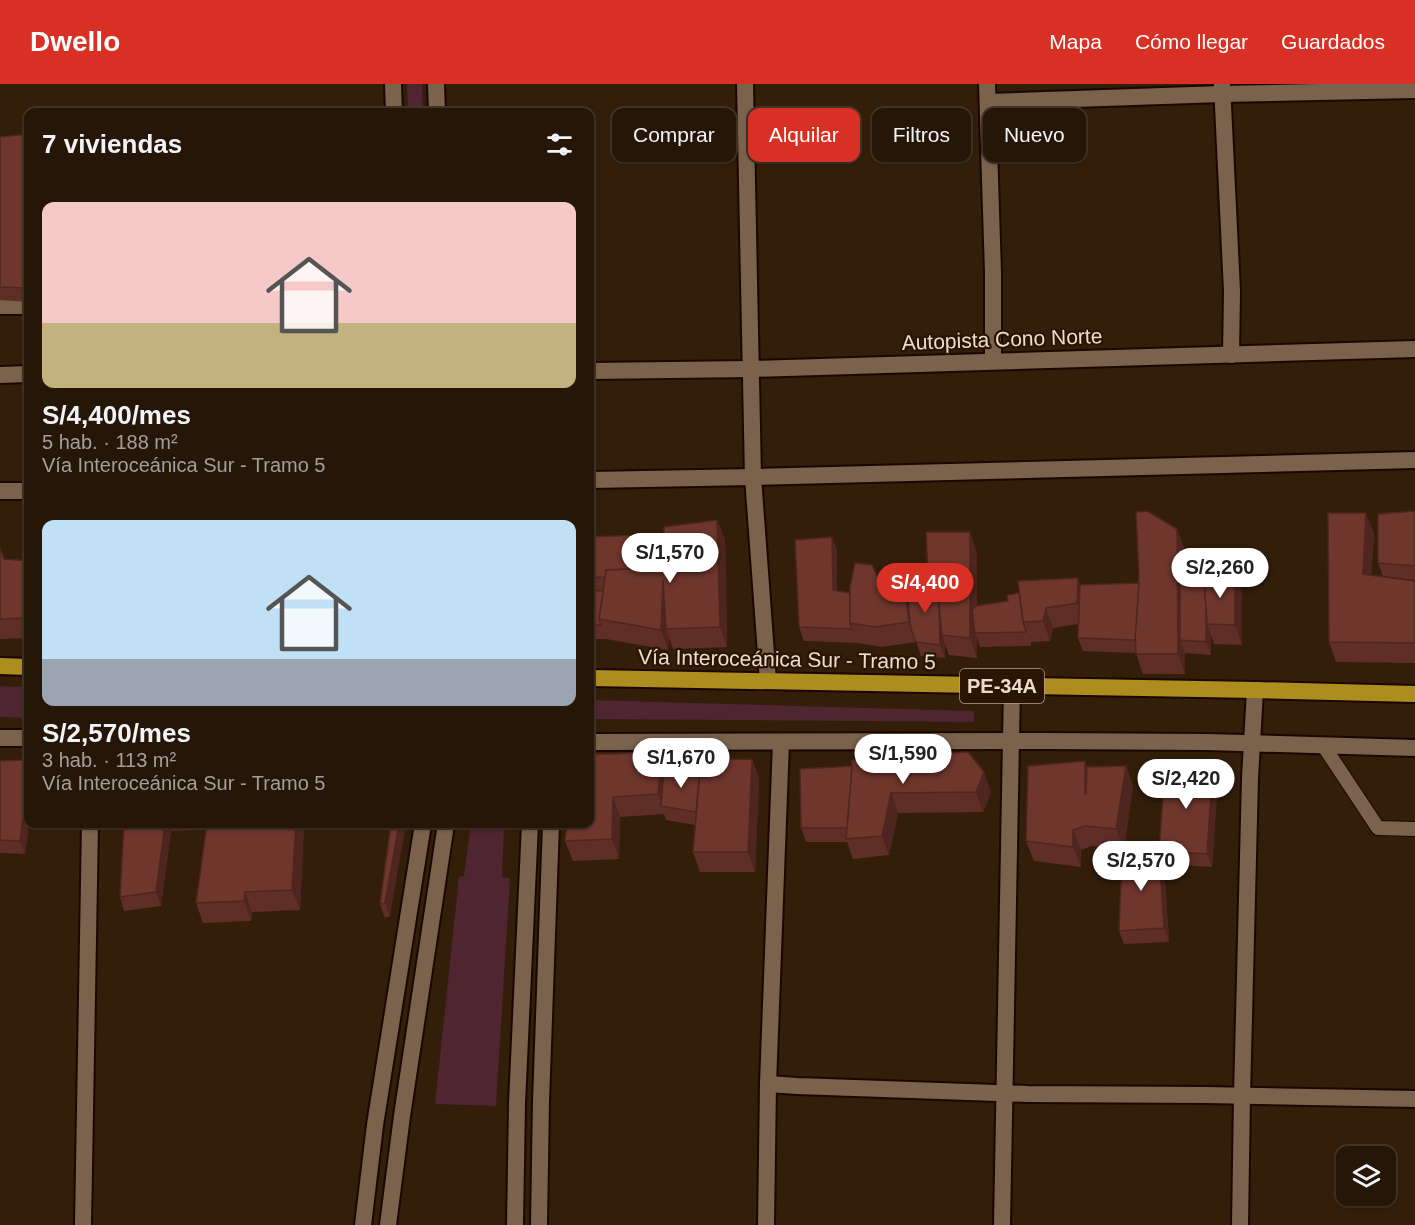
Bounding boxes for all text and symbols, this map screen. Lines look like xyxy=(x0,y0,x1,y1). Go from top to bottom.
text: Dwello xyxy=(30,26,120,57)
text: Mapa xyxy=(1049,30,1102,53)
text: Cómo llegar xyxy=(1135,30,1248,53)
text: Guardados xyxy=(1281,30,1385,53)
chip: Comprar xyxy=(612,108,736,162)
chip: Alquilar xyxy=(748,108,860,162)
chip: Filtros xyxy=(872,108,971,162)
chip: Nuevo xyxy=(983,108,1086,162)
icon: filters xyxy=(543,128,576,161)
text: 7 viviendas xyxy=(42,129,182,159)
icon: home xyxy=(255,241,363,349)
street label: Autopista Cono Norte xyxy=(901,324,1103,354)
text: S/4,400/mes xyxy=(42,400,191,430)
text: 5 hab. · 188 m² xyxy=(42,431,178,453)
text: Vía Interoceánica Sur - Tramo 5 xyxy=(42,454,325,476)
pin: S/1,570 xyxy=(615,533,725,584)
text: S/1,570 xyxy=(636,541,704,563)
pin: S/2,260 xyxy=(1165,548,1275,599)
text: S/2,260 xyxy=(1186,556,1254,578)
icon: home xyxy=(255,559,363,667)
pin: S/4,400 xyxy=(870,563,980,614)
text: S/4,400 xyxy=(891,571,959,593)
street label: Vía Interoceánica Sur - Tramo 5 xyxy=(638,645,936,673)
road number: PE-34A xyxy=(960,669,1044,703)
text: S/2,570/mes xyxy=(42,718,191,748)
pin: S/1,590 xyxy=(848,734,958,785)
pin: S/1,670 xyxy=(626,738,736,789)
text: S/1,590 xyxy=(869,742,937,764)
text: S/1,670 xyxy=(647,746,715,768)
text: 3 hab. · 113 m² xyxy=(42,749,176,771)
pin: S/2,420 xyxy=(1131,759,1241,810)
text: S/2,420 xyxy=(1152,767,1220,789)
text: Vía Interoceánica Sur - Tramo 5 xyxy=(42,772,325,794)
pin: S/2,570 xyxy=(1086,841,1196,892)
text: S/2,570 xyxy=(1107,849,1175,871)
map controls xyxy=(1336,1146,1396,1206)
button: layers xyxy=(1336,1146,1396,1206)

